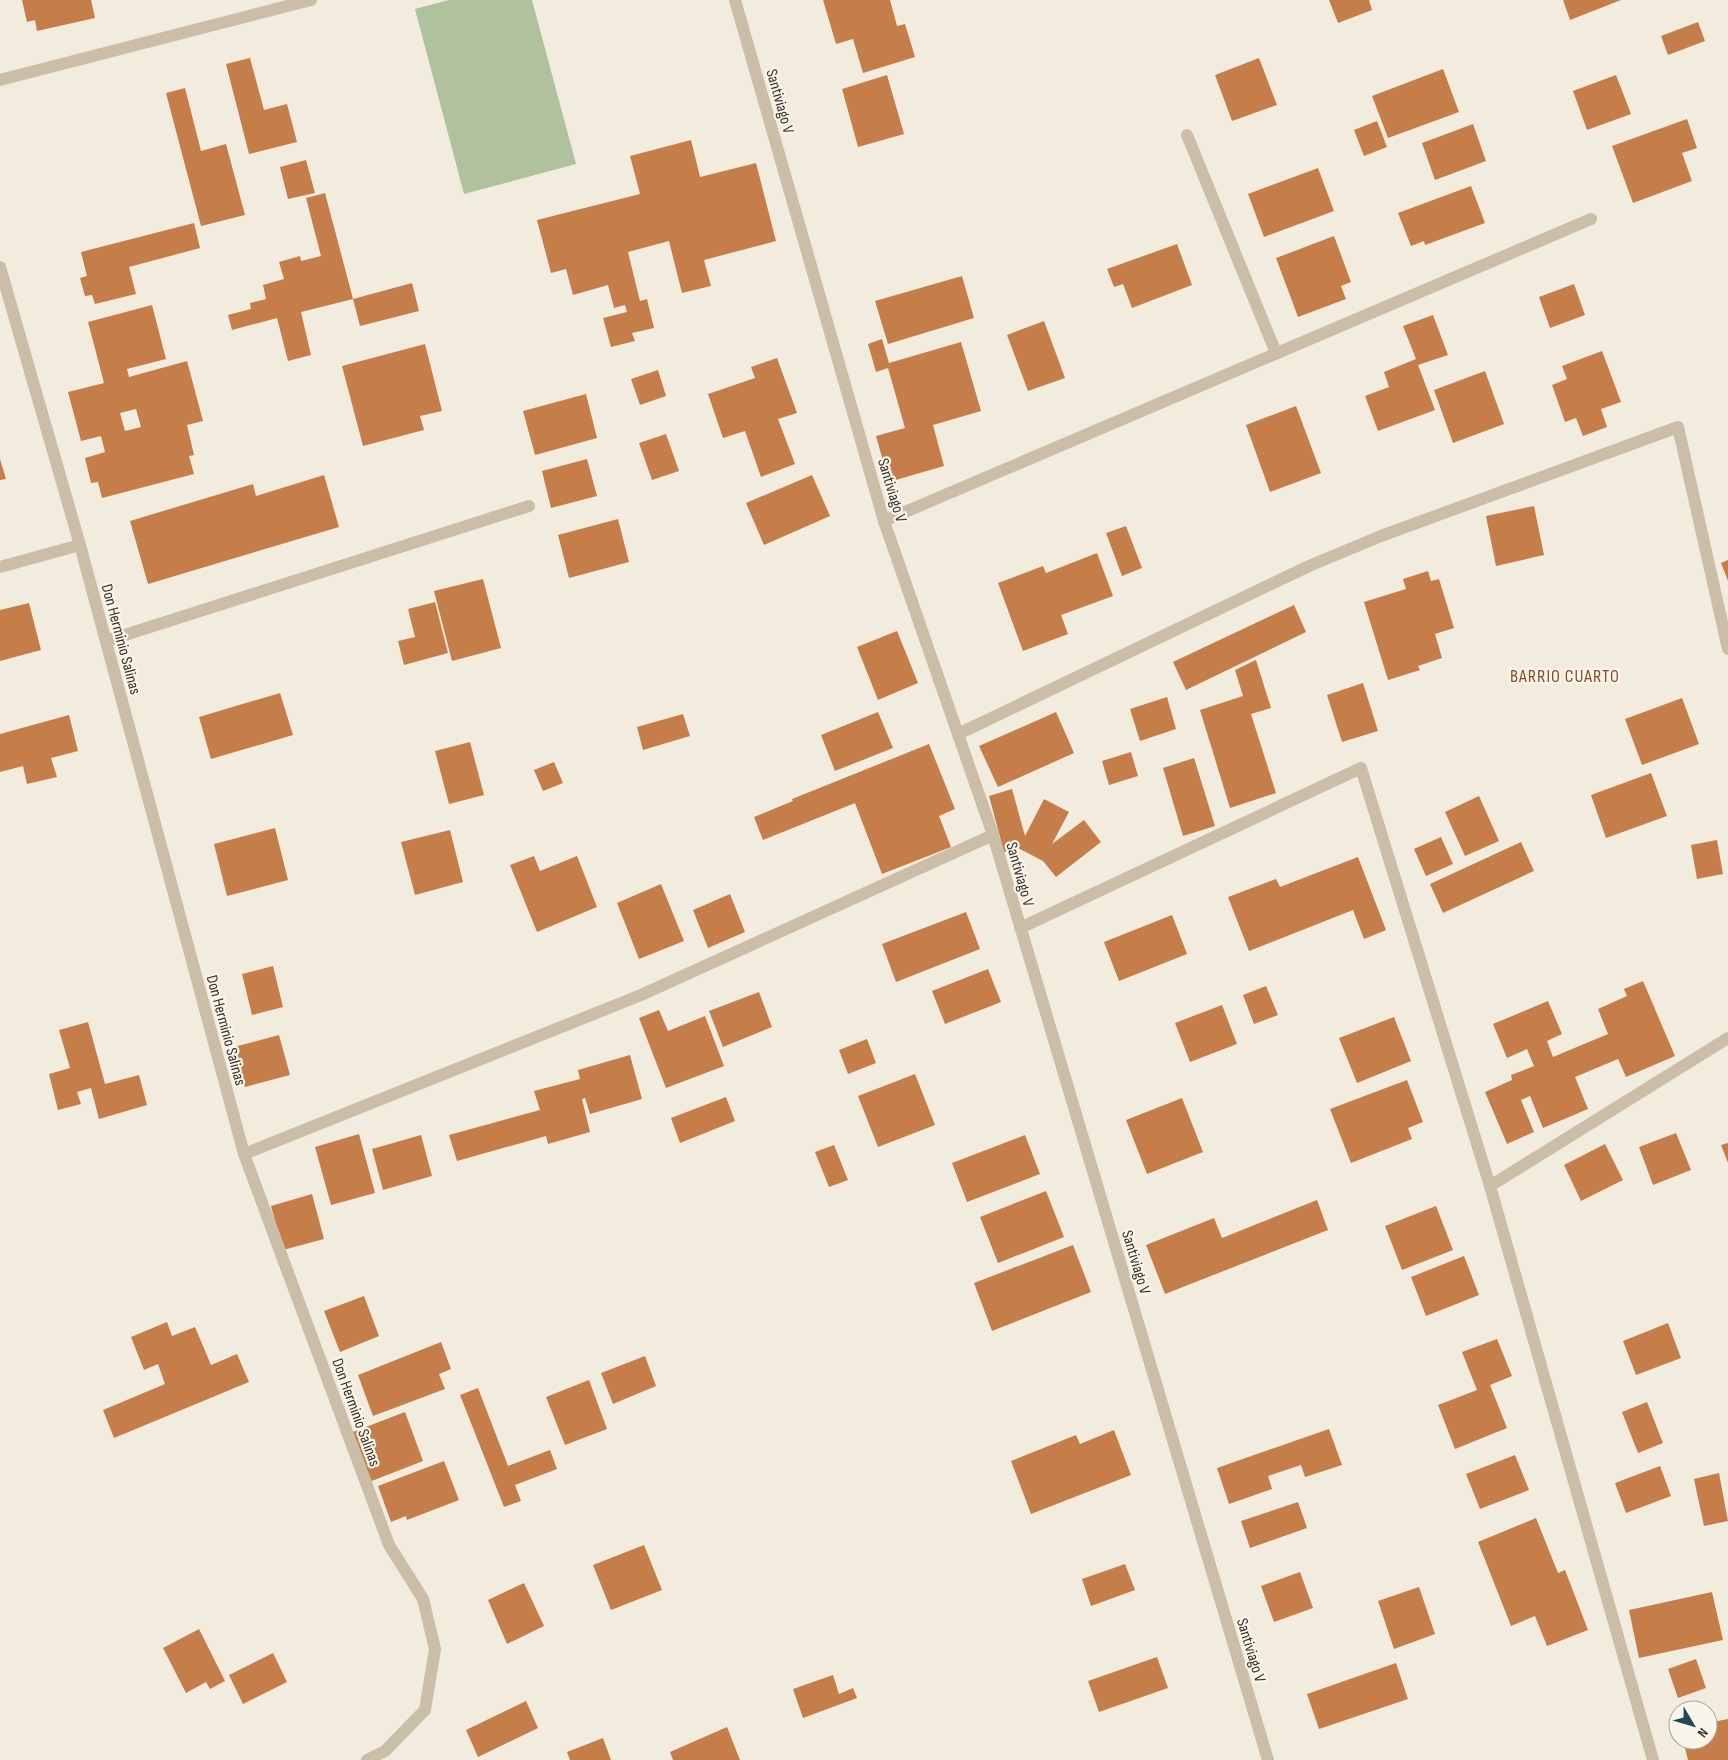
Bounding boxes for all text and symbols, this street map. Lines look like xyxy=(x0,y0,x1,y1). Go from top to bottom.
street label: Santiviago V xyxy=(761,67,798,136)
street label: Santiviago V xyxy=(873,456,911,525)
street label: Don Herminio Salinas xyxy=(97,582,144,697)
district label: BARRIO CUARTO xyxy=(1510,666,1620,687)
street label: Santiviago V xyxy=(1001,840,1038,909)
street label: Don Herminio Salinas xyxy=(202,973,249,1088)
street label: Santiviago V xyxy=(1117,1228,1155,1297)
street label: Don Herminio Salinas xyxy=(327,1356,384,1469)
street label: Santiviago V xyxy=(1232,1616,1270,1685)
north arrow xyxy=(1668,1700,1718,1750)
text: N xyxy=(1694,1725,1712,1741)

